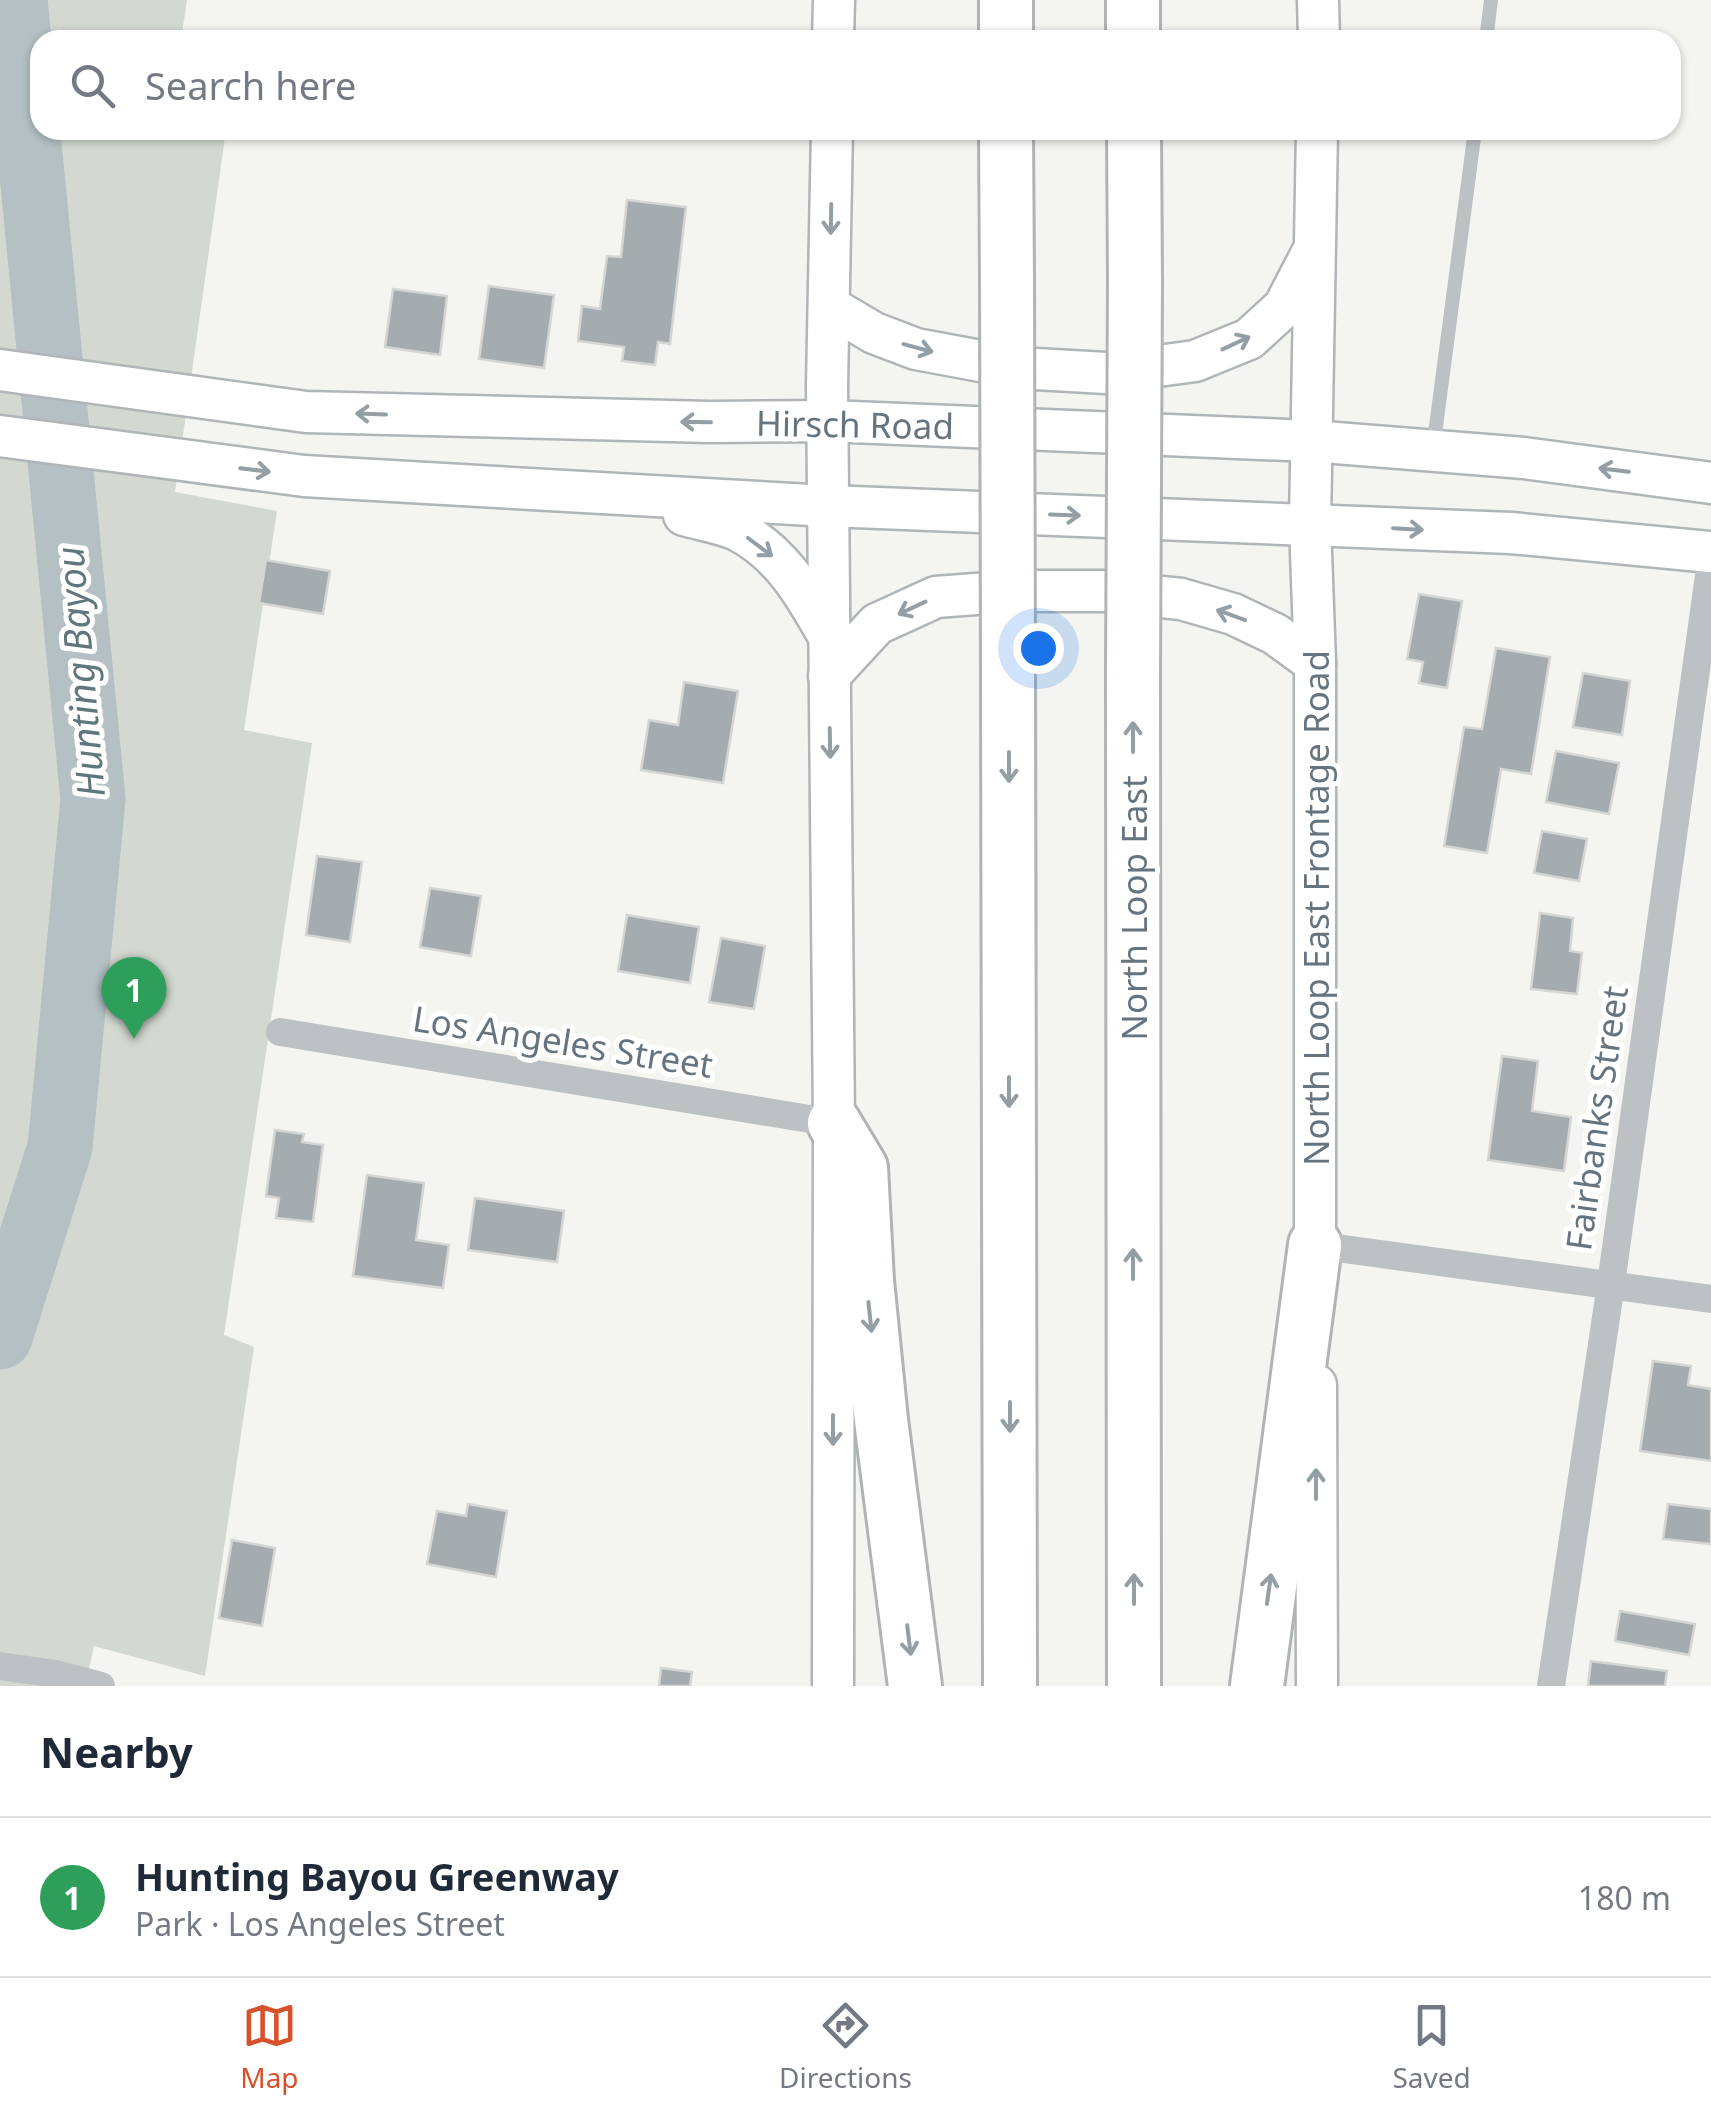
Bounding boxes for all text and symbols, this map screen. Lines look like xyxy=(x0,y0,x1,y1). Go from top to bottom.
search box xyxy=(30,30,1681,140)
icon: search xyxy=(65,58,120,113)
text: Search here xyxy=(145,59,356,111)
one-way arrow xyxy=(822,202,841,234)
one-way arrow xyxy=(1221,333,1251,351)
one-way arrow xyxy=(902,340,934,358)
street label: Hirsch Road xyxy=(756,399,954,449)
one-way arrow xyxy=(355,404,387,423)
one-way arrow xyxy=(680,412,712,431)
one-way arrow xyxy=(1599,460,1631,479)
one-way arrow xyxy=(238,461,270,480)
one-way arrow xyxy=(1048,505,1080,524)
one-way arrow xyxy=(1391,519,1423,538)
one-way arrow xyxy=(746,536,773,557)
water label: Hunting Bayou xyxy=(42,544,116,800)
one-way arrow xyxy=(898,600,928,619)
one-way arrow xyxy=(1216,605,1247,623)
your location xyxy=(1013,623,1064,674)
street label: North Loop East Frontage Road xyxy=(1292,650,1339,1166)
one-way arrow xyxy=(1124,722,1142,754)
one-way arrow xyxy=(820,726,840,759)
one-way arrow xyxy=(1000,750,1018,783)
street label: North Loop East xyxy=(1110,775,1157,1041)
pin: 1 xyxy=(102,956,166,1039)
street label: Fairbanks Street xyxy=(1554,983,1638,1253)
street label: Los Angeles Street xyxy=(410,994,716,1088)
one-way arrow xyxy=(1000,1076,1018,1108)
one-way arrow xyxy=(1124,1248,1142,1280)
one-way arrow xyxy=(861,1301,880,1333)
one-way arrow xyxy=(1000,1400,1020,1433)
one-way arrow xyxy=(824,1414,842,1446)
one-way arrow xyxy=(1306,1468,1326,1500)
one-way arrow xyxy=(1124,1573,1144,1606)
one-way arrow xyxy=(1261,1574,1279,1606)
one-way arrow xyxy=(900,1623,919,1656)
text: Nearby xyxy=(40,1723,193,1780)
text: Hunting Bayou Greenway xyxy=(135,1850,619,1902)
text: 1 xyxy=(63,1876,82,1919)
text: 180 m xyxy=(1578,1876,1671,1919)
text: Park · Los Angeles Street xyxy=(135,1902,505,1945)
tab: Map xyxy=(240,1998,299,2096)
tab: Directions xyxy=(779,1998,912,2096)
tab: Saved xyxy=(1392,1998,1471,2096)

